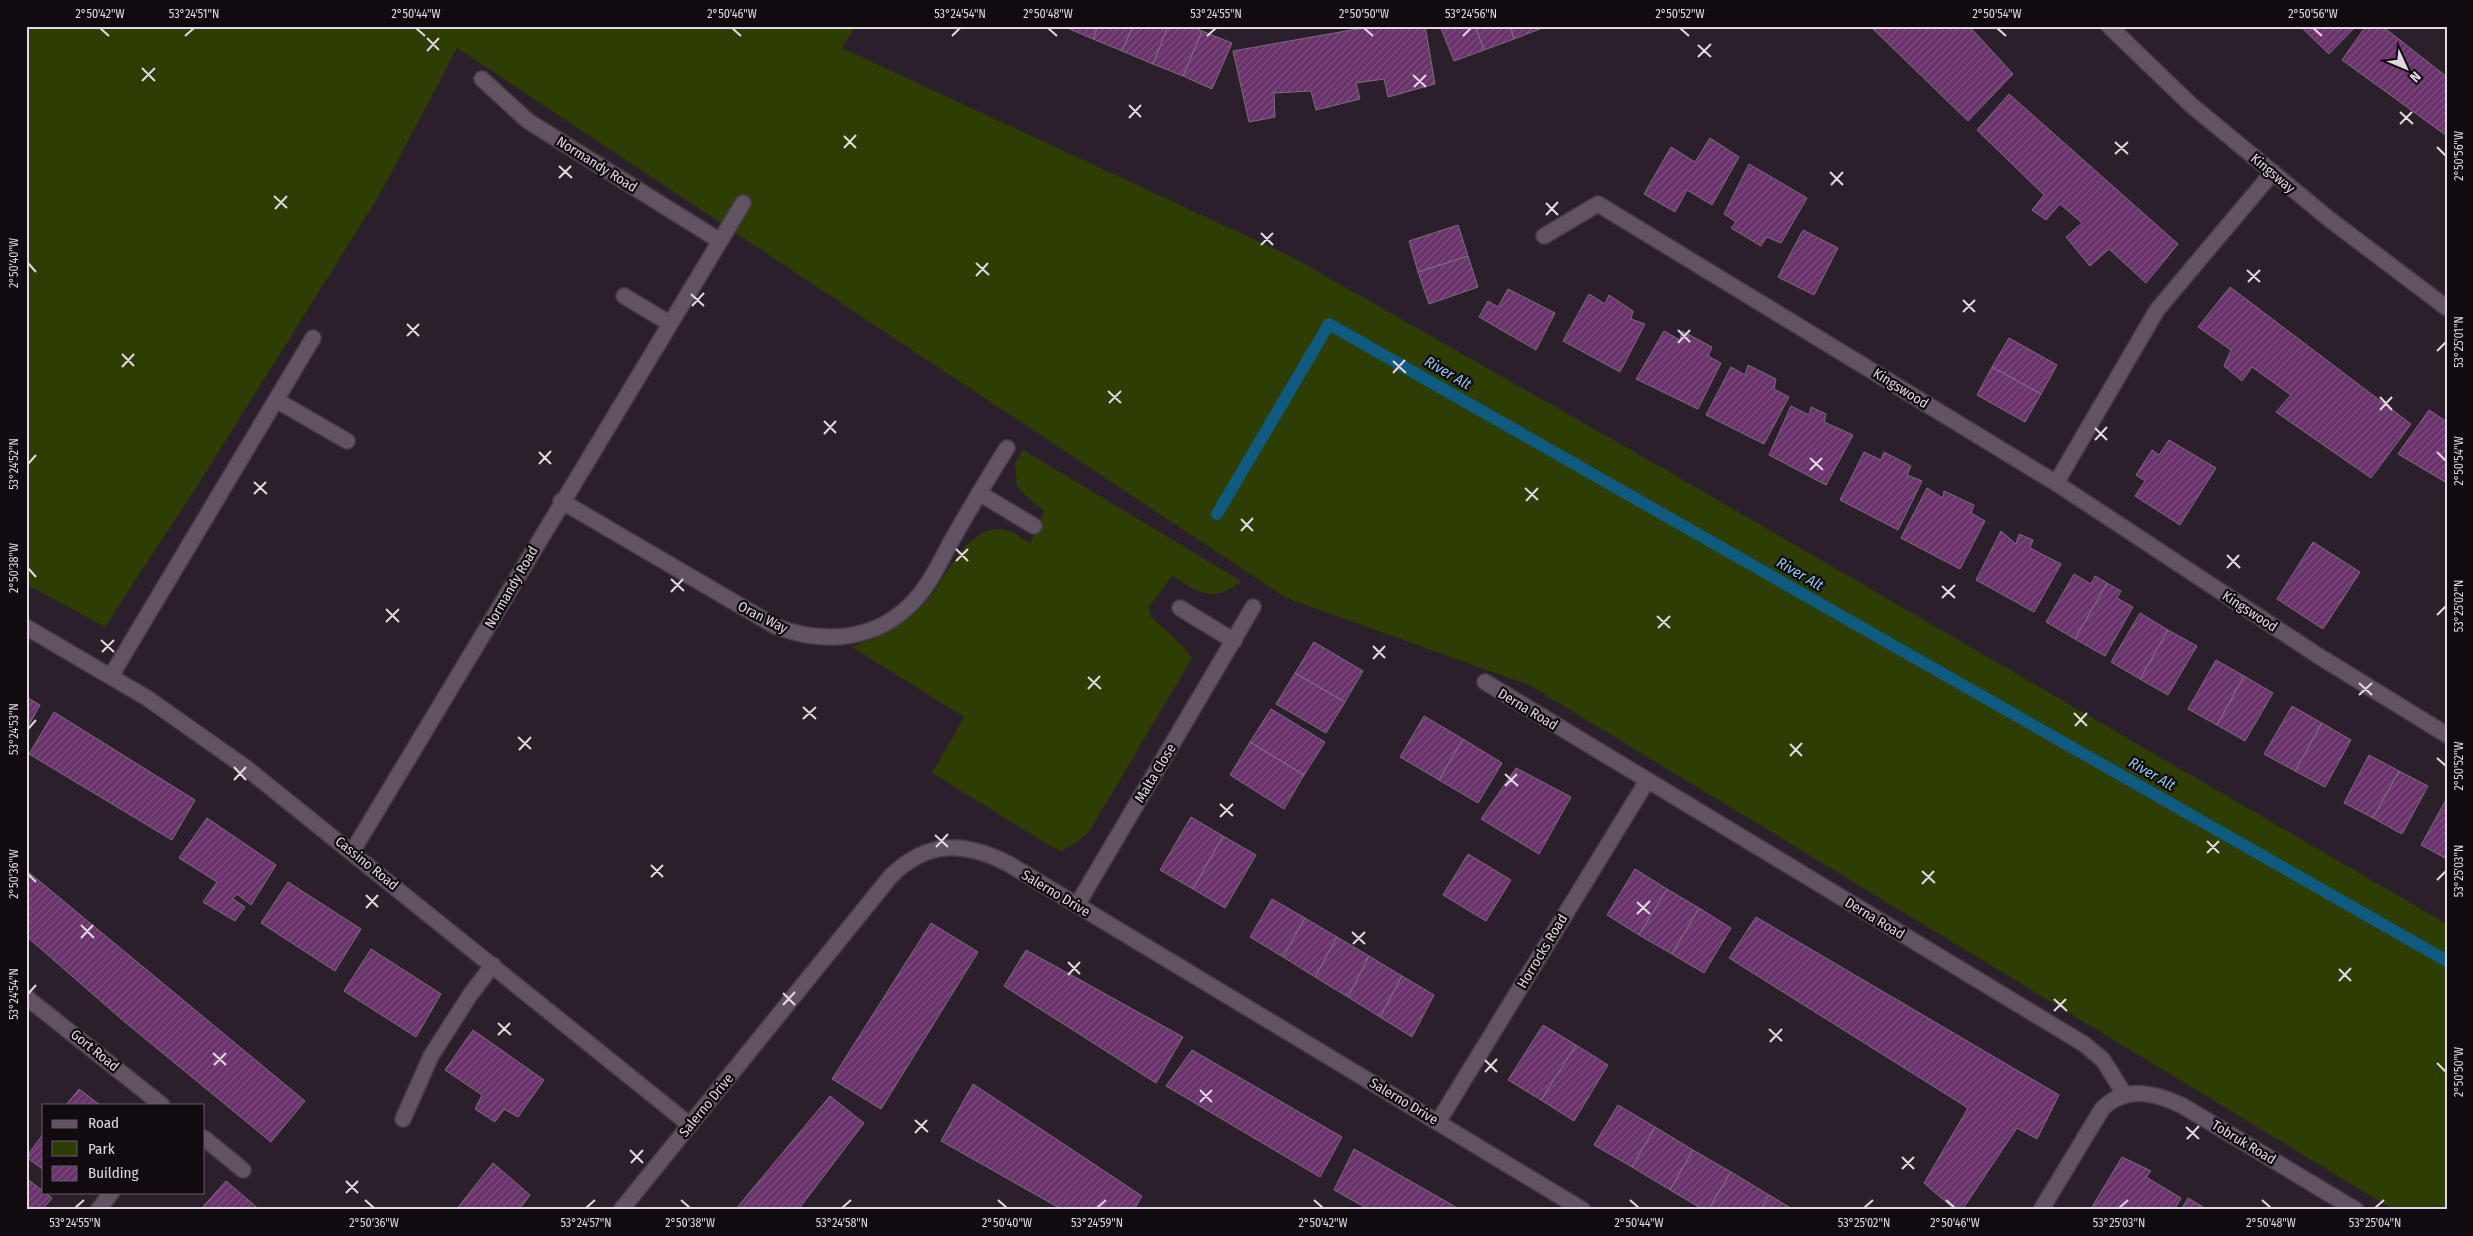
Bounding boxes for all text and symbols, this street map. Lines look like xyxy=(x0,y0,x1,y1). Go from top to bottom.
text: 2°50'42"W xyxy=(76,7,124,21)
text: 53°24'51"N xyxy=(169,7,219,21)
text: 2°50'44"W xyxy=(391,7,441,21)
text: 2°50'46"W xyxy=(707,7,757,21)
text: 53°24'54"N xyxy=(934,7,986,21)
text: 2°50'48"W xyxy=(1023,7,1073,21)
text: 53°24'55"N xyxy=(1190,7,1242,21)
text: 2°50'50"W xyxy=(1339,7,1389,21)
text: 53°24'56"N xyxy=(1445,7,1497,21)
text: 2°50'52"W xyxy=(1655,7,1705,21)
text: 2°50'54"W xyxy=(1972,7,2022,21)
text: 2°50'56"W xyxy=(2288,7,2338,21)
north arrow xyxy=(2380,42,2430,92)
text: N xyxy=(2406,68,2424,86)
text: 2°50'56"W xyxy=(2452,131,2466,181)
street label: Normandy Road xyxy=(553,133,640,196)
street label: Kingsway xyxy=(2247,150,2299,197)
text: 2°50'40"W xyxy=(7,238,21,288)
text: 53°25'01"N xyxy=(2452,316,2466,368)
water label: River Alt xyxy=(1421,352,1475,394)
street label: Kingswood xyxy=(1870,365,1932,412)
text: 2°50'54"W xyxy=(2452,436,2466,486)
text: 53°24'52"N xyxy=(7,438,21,490)
text: 2°50'38"W xyxy=(7,543,21,593)
street label: Normandy Road xyxy=(481,543,542,631)
water label: River Alt xyxy=(1773,553,1827,595)
text: 53°25'02"N xyxy=(2452,580,2466,632)
street label: Kingswood xyxy=(2219,587,2280,635)
street label: Oran Way xyxy=(735,598,791,638)
street label: Derna Road xyxy=(1495,685,1561,734)
text: 53°24'53"N xyxy=(7,703,21,755)
street label: Malta Close xyxy=(1131,741,1180,806)
text: 2°50'52"W xyxy=(2452,741,2466,791)
water label: River Alt xyxy=(2125,753,2179,795)
street label: Cassino Road xyxy=(332,833,402,894)
text: 53°25'03"N xyxy=(2452,845,2466,897)
text: 2°50'36"W xyxy=(7,849,21,899)
street label: Salerno Drive xyxy=(1018,866,1093,921)
street label: Derna Road xyxy=(1842,894,1908,943)
street label: Horrocks Road xyxy=(1514,911,1571,991)
text: 53°24'54"N xyxy=(7,968,21,1020)
street label: Gort Road xyxy=(67,1026,122,1075)
text: 2°50'50"W xyxy=(2452,1047,2466,1097)
street label: Salerno Drive xyxy=(676,1070,737,1140)
street label: Salerno Drive xyxy=(1366,1074,1441,1129)
legend xyxy=(42,1104,205,1194)
text: Road xyxy=(88,1114,119,1132)
street label: Tobruk Road xyxy=(2209,1117,2279,1168)
text: Park xyxy=(88,1140,115,1158)
text: Building xyxy=(88,1164,139,1182)
text: 53°24'55"N xyxy=(49,1216,101,1230)
text: 2°50'36"W xyxy=(349,1216,399,1230)
text: 53°24'57"N xyxy=(560,1216,612,1230)
text: 2°50'38"W xyxy=(665,1216,715,1230)
text: 53°24'58"N xyxy=(816,1216,868,1230)
text: 2°50'40"W xyxy=(982,1216,1032,1230)
text: 53°24'59"N xyxy=(1071,1216,1123,1230)
text: 2°50'42"W xyxy=(1299,1216,1347,1230)
text: 2°50'44"W xyxy=(1614,1216,1664,1230)
text: 53°25'02"N xyxy=(1838,1216,1890,1230)
text: 2°50'46"W xyxy=(1930,1216,1980,1230)
text: 53°25'03"N xyxy=(2093,1216,2145,1230)
text: 2°50'48"W xyxy=(2246,1216,2296,1230)
text: 53°25'04"N xyxy=(2349,1216,2401,1230)

